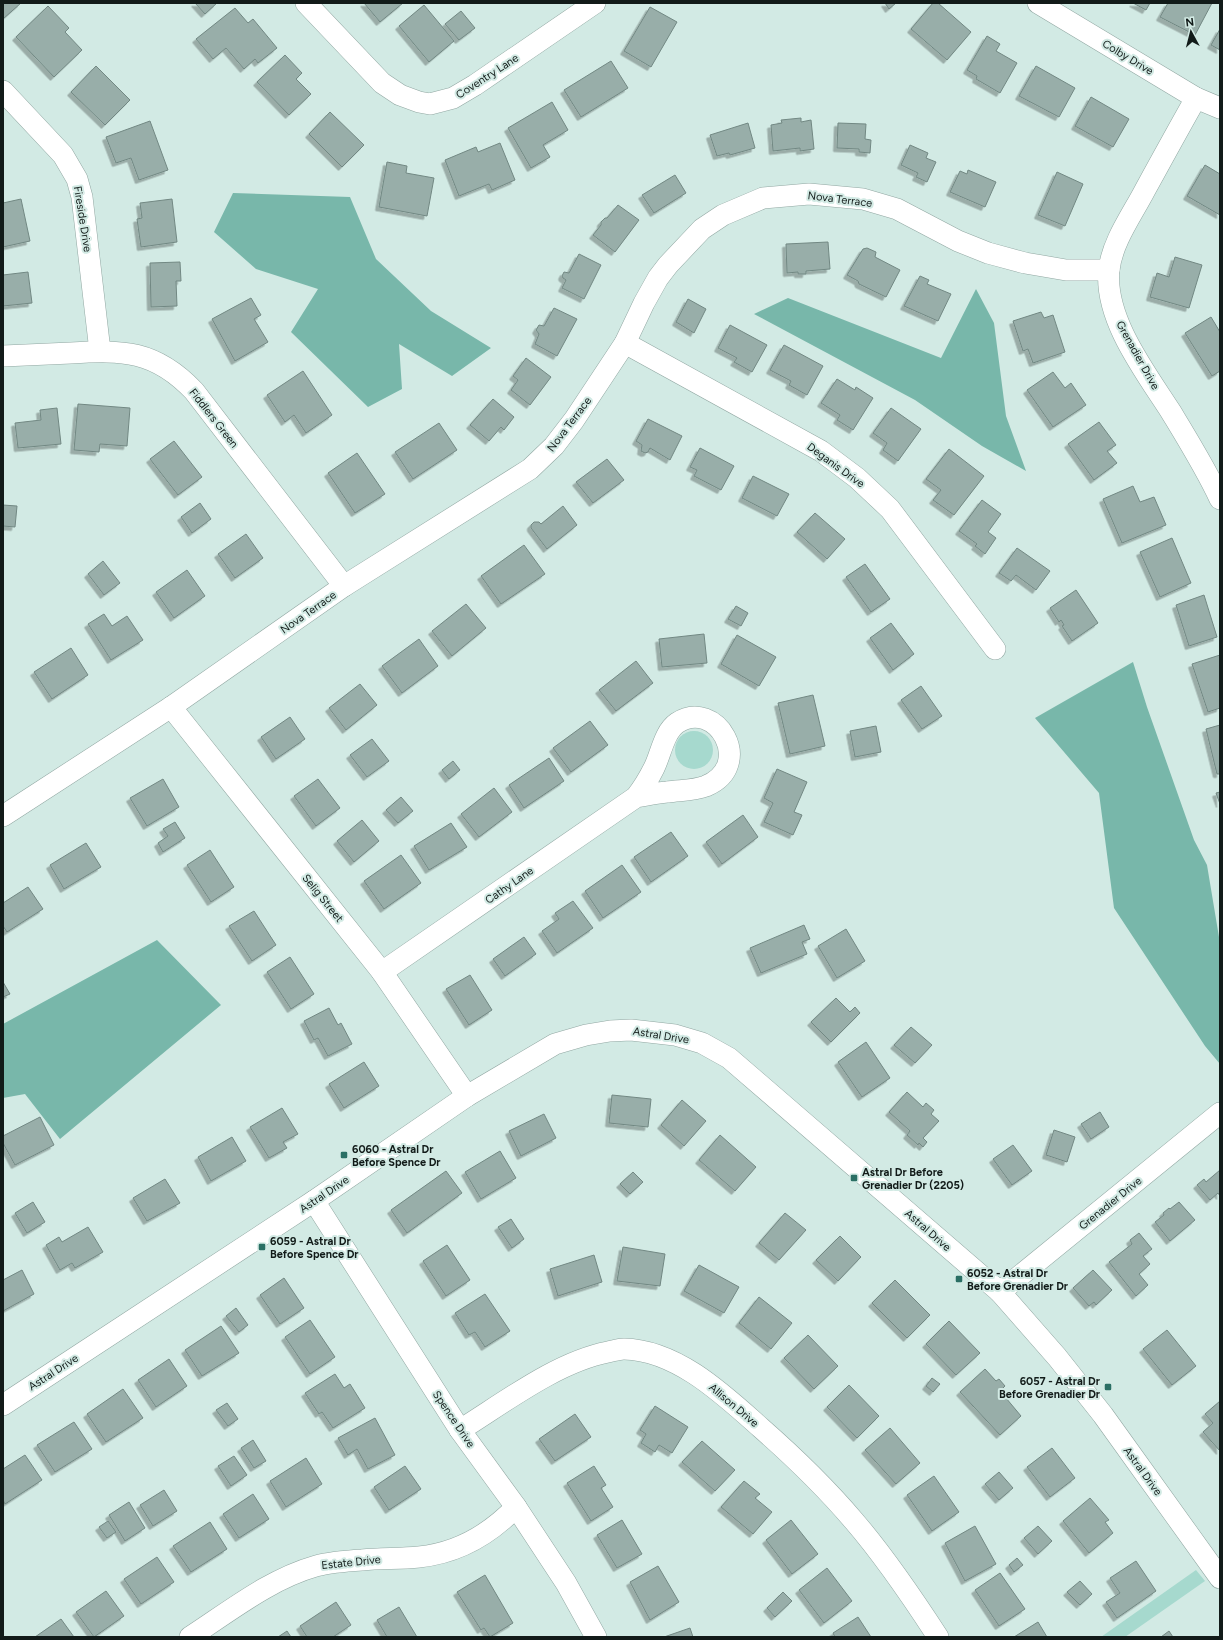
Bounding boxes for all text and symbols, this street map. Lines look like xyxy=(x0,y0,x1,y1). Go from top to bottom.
north arrow xyxy=(1171,12,1211,52)
text: N xyxy=(1185,16,1195,30)
street label: Colby Drive xyxy=(1100,37,1156,78)
street label: Coventry Lane xyxy=(454,51,521,101)
street label: Fireside Drive xyxy=(71,185,94,253)
street label: Nova Terrace xyxy=(807,189,873,210)
street label: Grenadier Drive xyxy=(1113,319,1162,392)
street label: Fiddlers Green xyxy=(186,386,241,451)
street label: Nova Terrace xyxy=(545,394,594,454)
street label: Deganis Drive xyxy=(805,440,867,491)
street label: Nova Terrace xyxy=(278,588,339,636)
street label: Cathy Lane xyxy=(483,864,536,907)
street label: Selig Street xyxy=(299,872,346,925)
street label: Astral Drive xyxy=(632,1025,690,1046)
place label: 6060 - Astral Dr Before Spence Dr xyxy=(352,1143,441,1169)
marker: 6060 - Astral Dr Before Spence Dr xyxy=(339,1150,349,1160)
place label: Astral Dr Before Grenadier Dr (2205) xyxy=(862,1166,964,1192)
street label: Astral Drive xyxy=(297,1173,351,1216)
marker: Astral Dr Before Grenadier Dr (2205) xyxy=(849,1173,859,1183)
street label: Grenadier Drive xyxy=(1076,1174,1144,1233)
street label: Astral Drive xyxy=(902,1207,953,1254)
place label: 6059 - Astral Dr Before Spence Dr xyxy=(270,1235,359,1261)
marker: 6059 - Astral Dr Before Spence Dr xyxy=(257,1242,267,1252)
place label: 6052 - Astral Dr Before Grenadier Dr xyxy=(967,1267,1069,1293)
marker: 6052 - Astral Dr Before Grenadier Dr xyxy=(954,1274,964,1284)
street label: Astral Drive xyxy=(26,1352,81,1393)
place label: 6057 - Astral Dr Before Grenadier Dr xyxy=(999,1375,1101,1401)
street label: Allison Drive xyxy=(706,1381,761,1430)
marker: 6057 - Astral Dr Before Grenadier Dr xyxy=(1103,1382,1113,1392)
street label: Spence Drive xyxy=(430,1388,477,1450)
street label: Astral Drive xyxy=(1121,1445,1165,1498)
street label: Estate Drive xyxy=(321,1553,381,1572)

